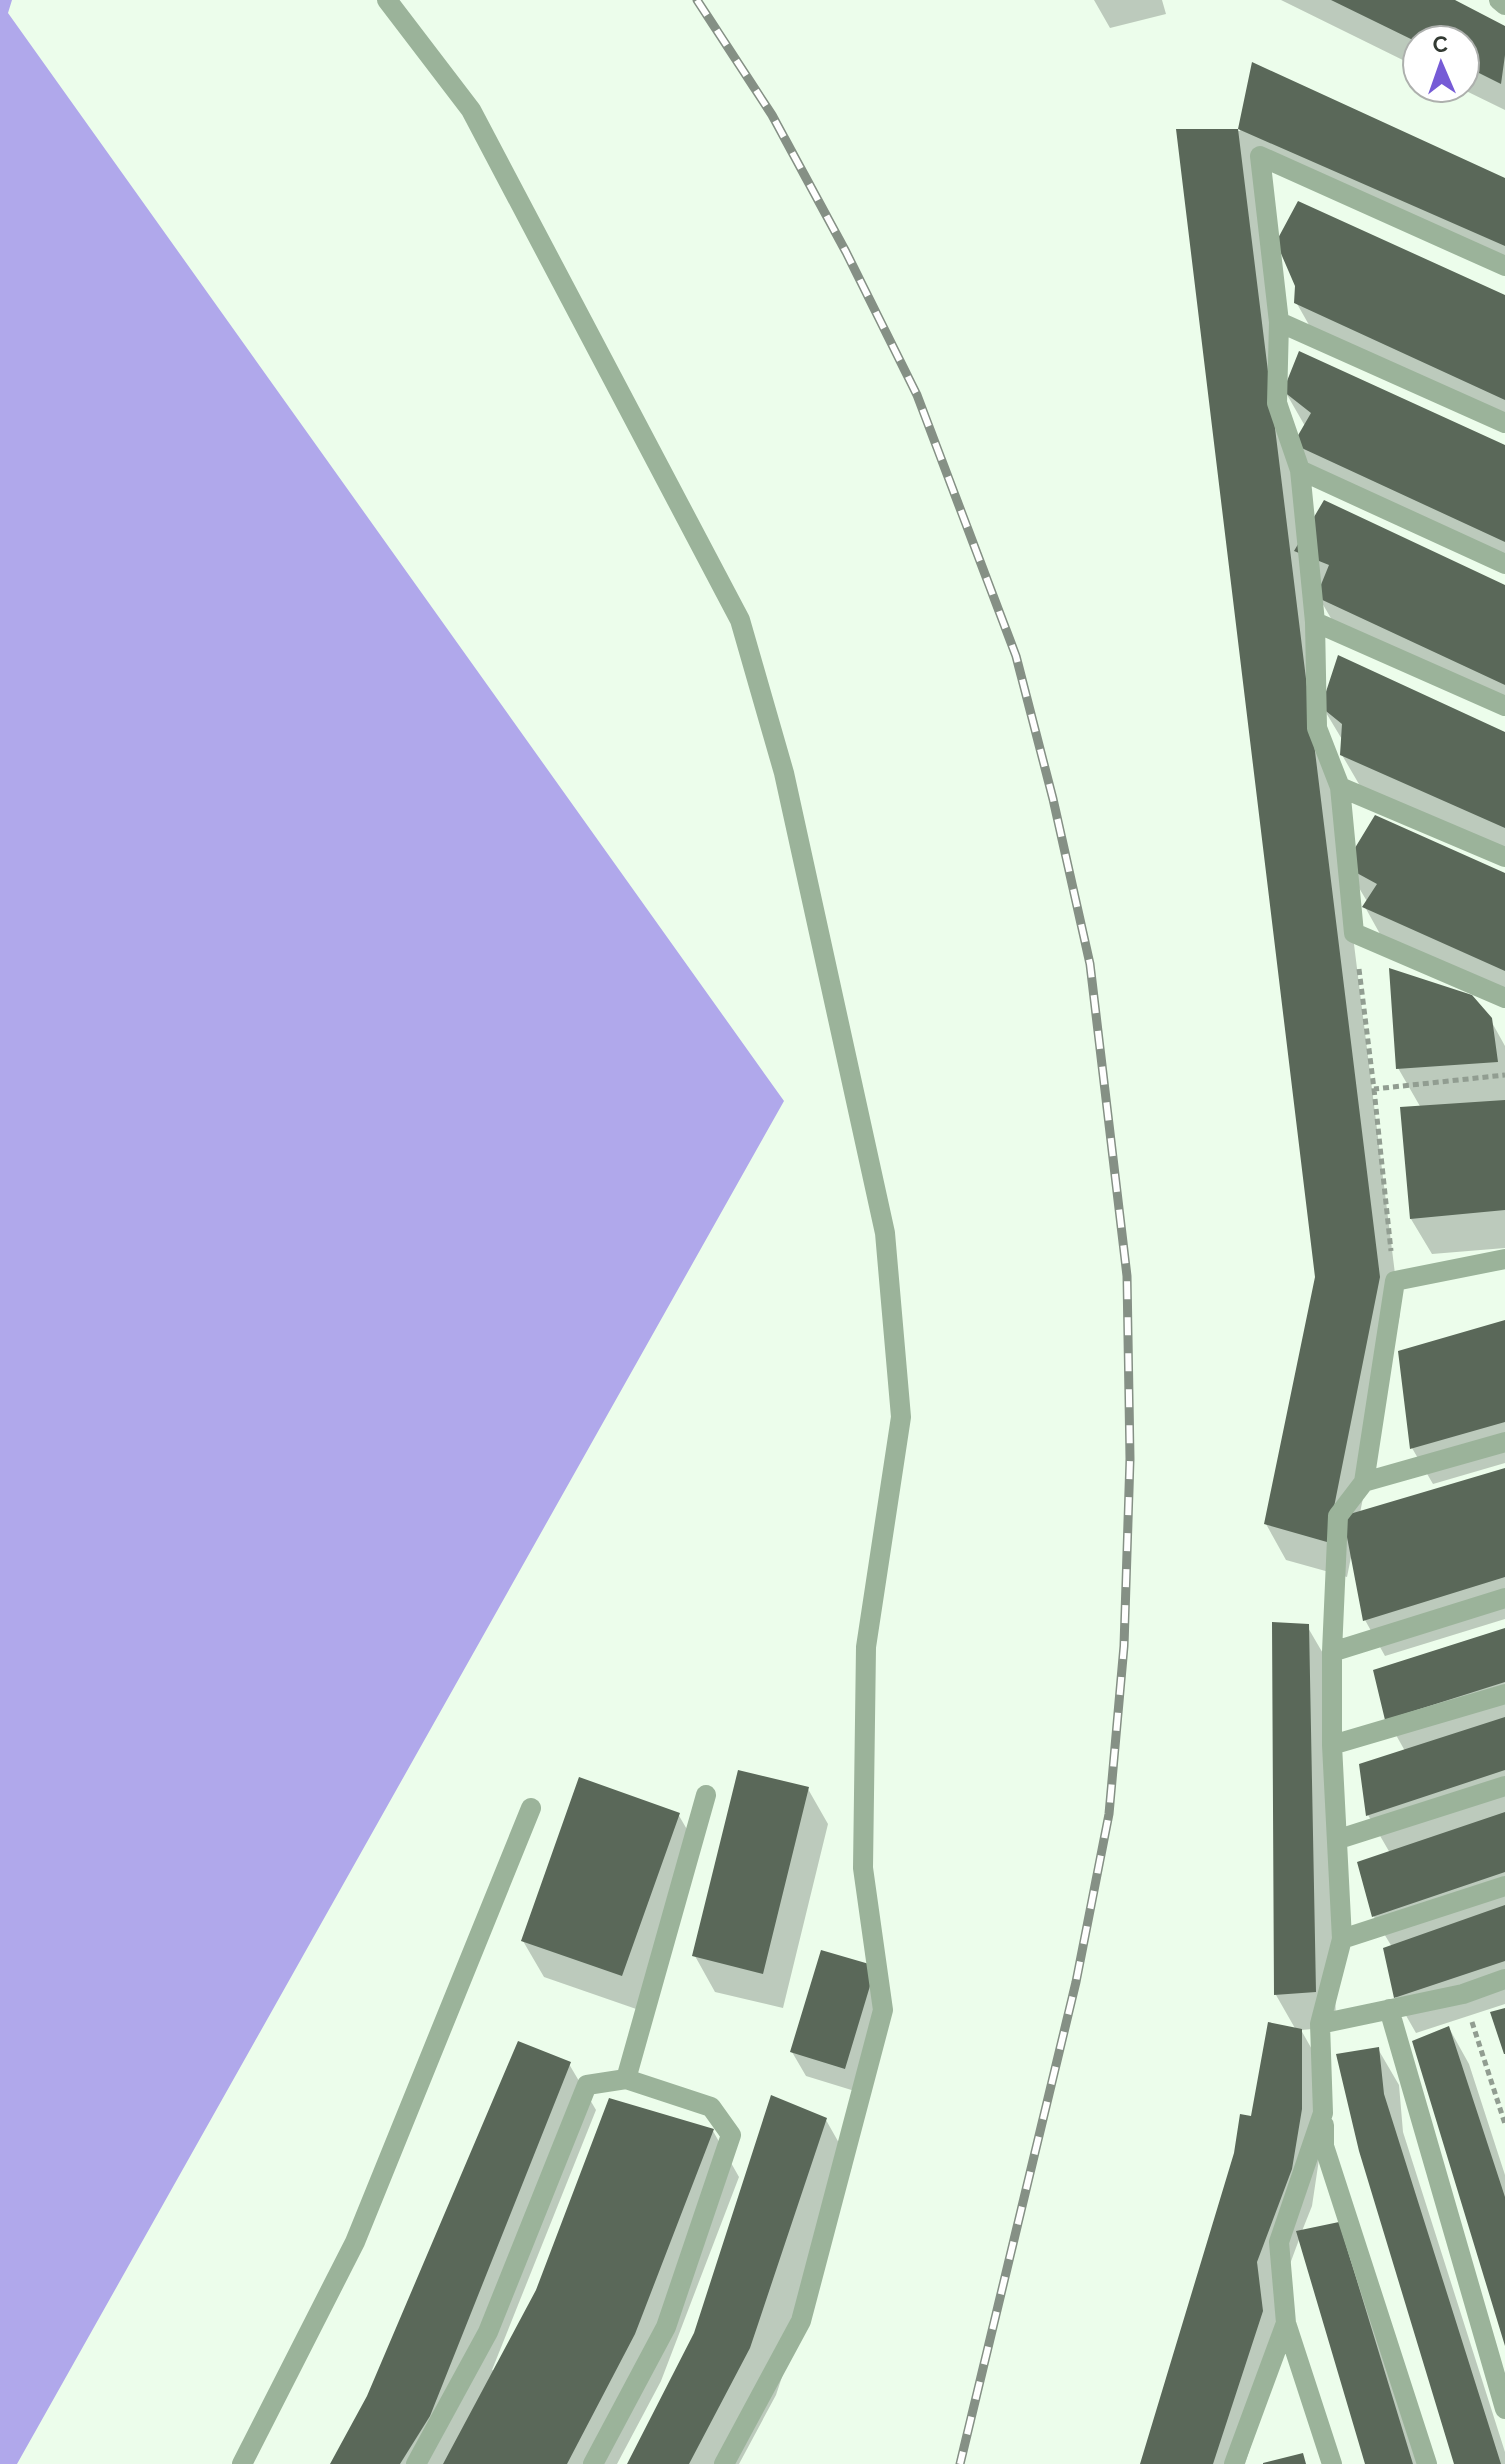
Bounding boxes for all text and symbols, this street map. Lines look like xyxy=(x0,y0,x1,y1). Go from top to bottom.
north arrow xyxy=(1401,24,1481,104)
text: С xyxy=(1432,31,1448,57)

